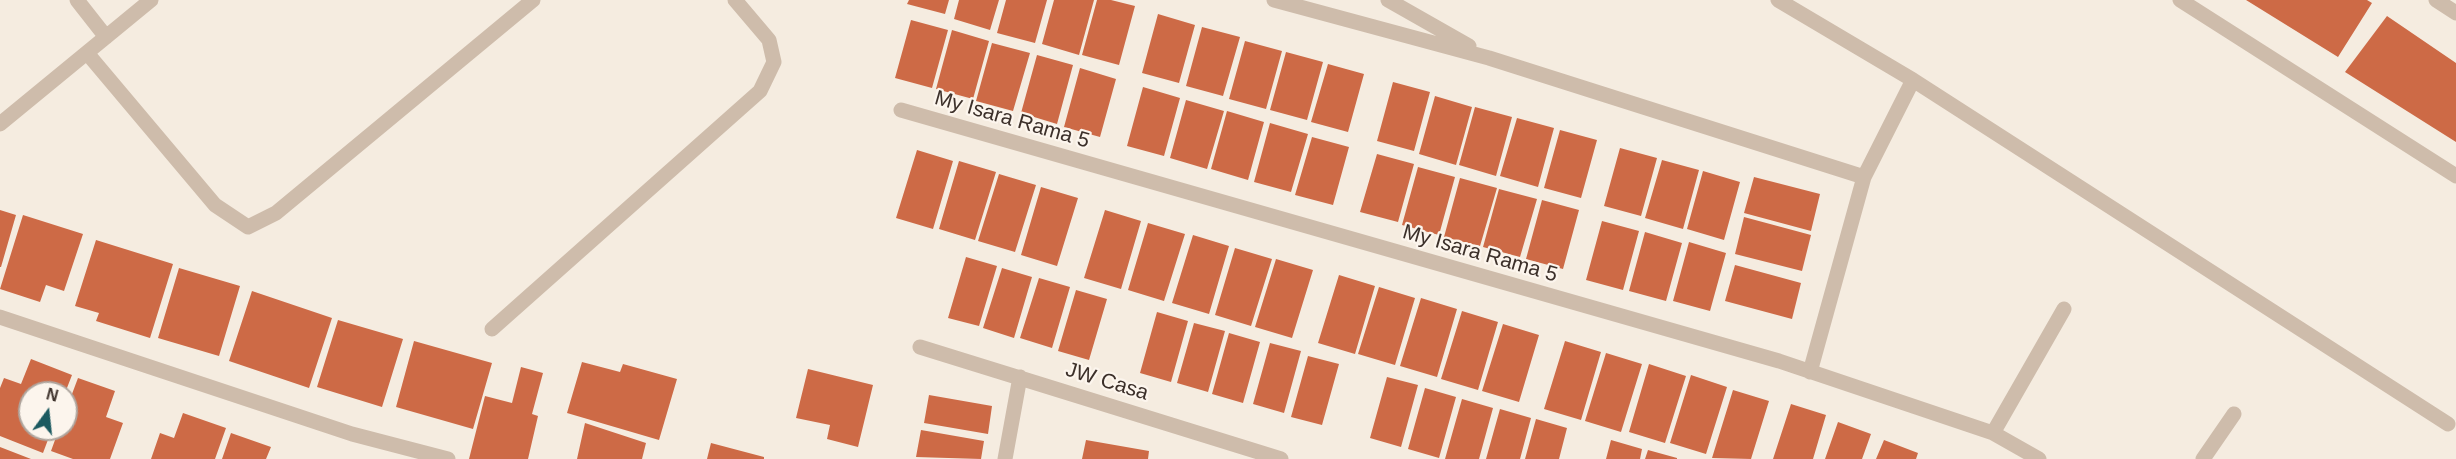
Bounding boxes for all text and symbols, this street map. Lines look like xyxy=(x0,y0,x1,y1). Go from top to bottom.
street label: My Isara Rama 5 xyxy=(932,86,1092,154)
street label: My Isara Rama 5 xyxy=(1400,220,1560,288)
street label: JW Casa xyxy=(1063,357,1151,407)
north arrow xyxy=(18,381,78,441)
text: N xyxy=(44,385,60,405)

